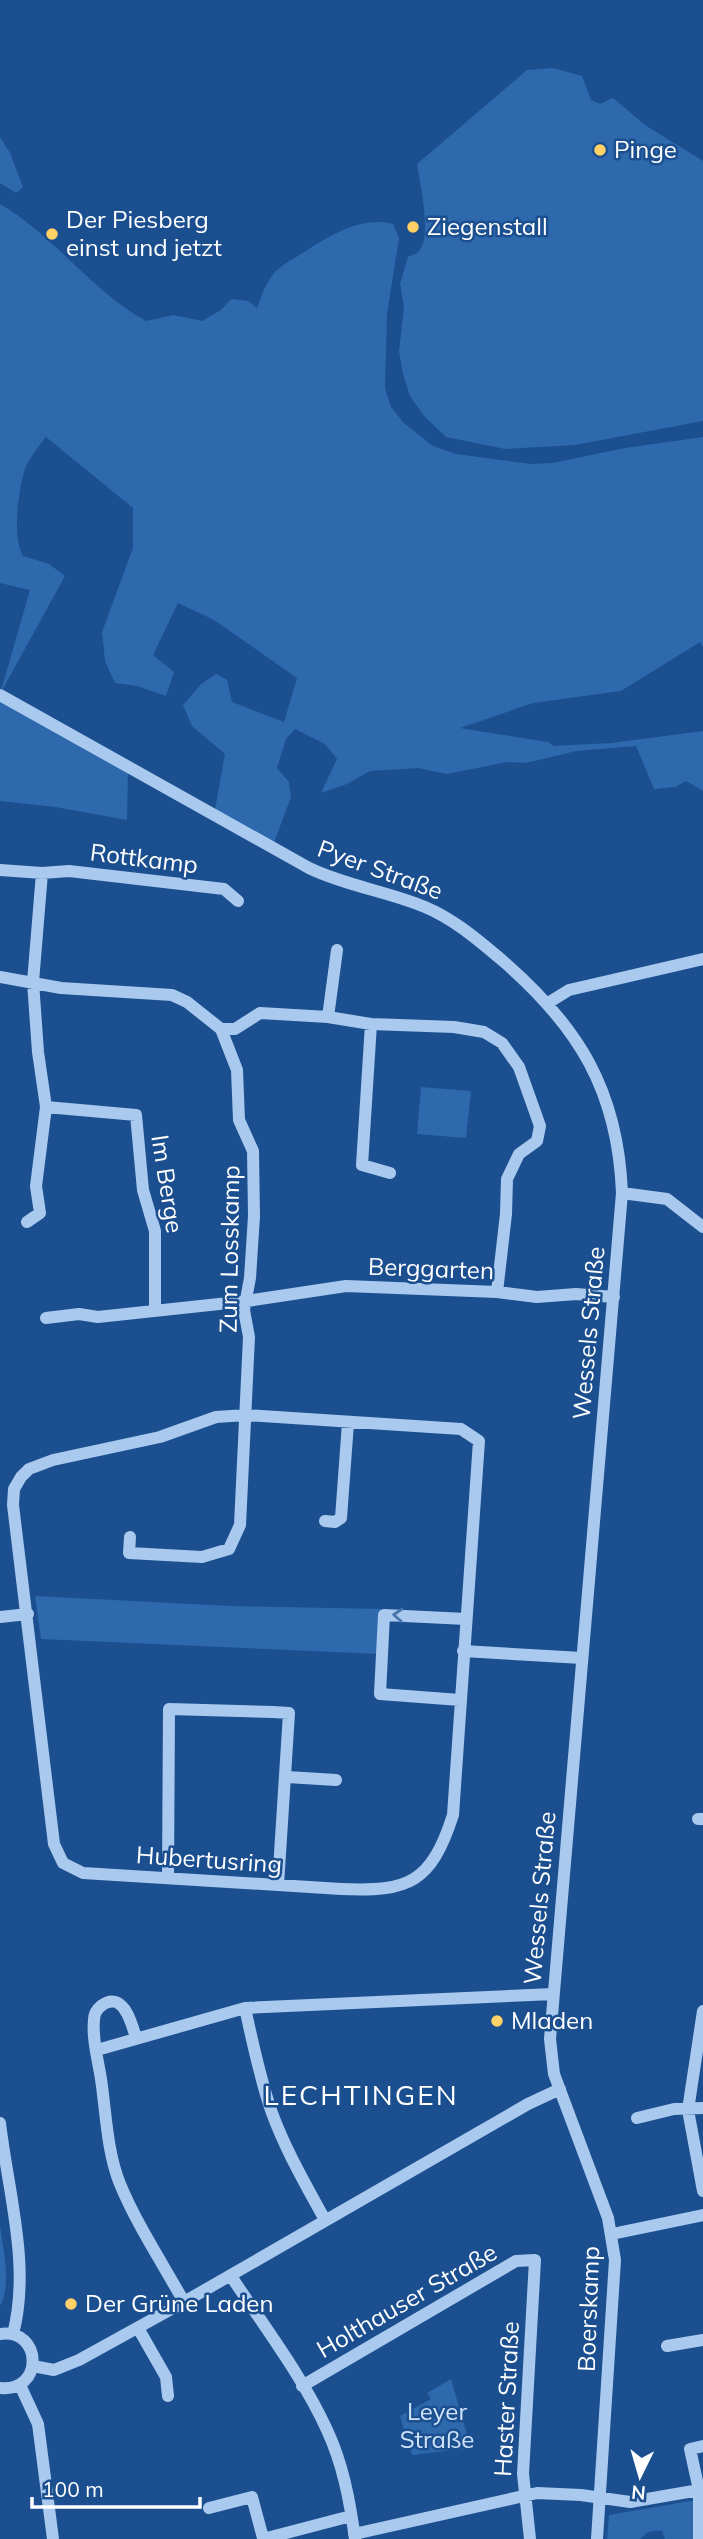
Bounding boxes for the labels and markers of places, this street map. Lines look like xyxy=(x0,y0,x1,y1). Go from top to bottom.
place label: Pinge xyxy=(614,134,677,164)
marker: Pinge xyxy=(592,142,608,158)
place label: Der Piesberg einst und jetzt xyxy=(66,204,222,262)
place label: Ziegenstall xyxy=(427,211,548,241)
marker: Ziegenstall xyxy=(405,219,421,235)
marker: Der Piesberg einst und jetzt xyxy=(44,226,60,242)
place label: Mladen xyxy=(511,2005,593,2035)
marker: Mladen xyxy=(489,2013,505,2029)
place label: Der Grüne Laden xyxy=(85,2288,273,2318)
marker: Der Grüne Laden xyxy=(63,2296,79,2312)

